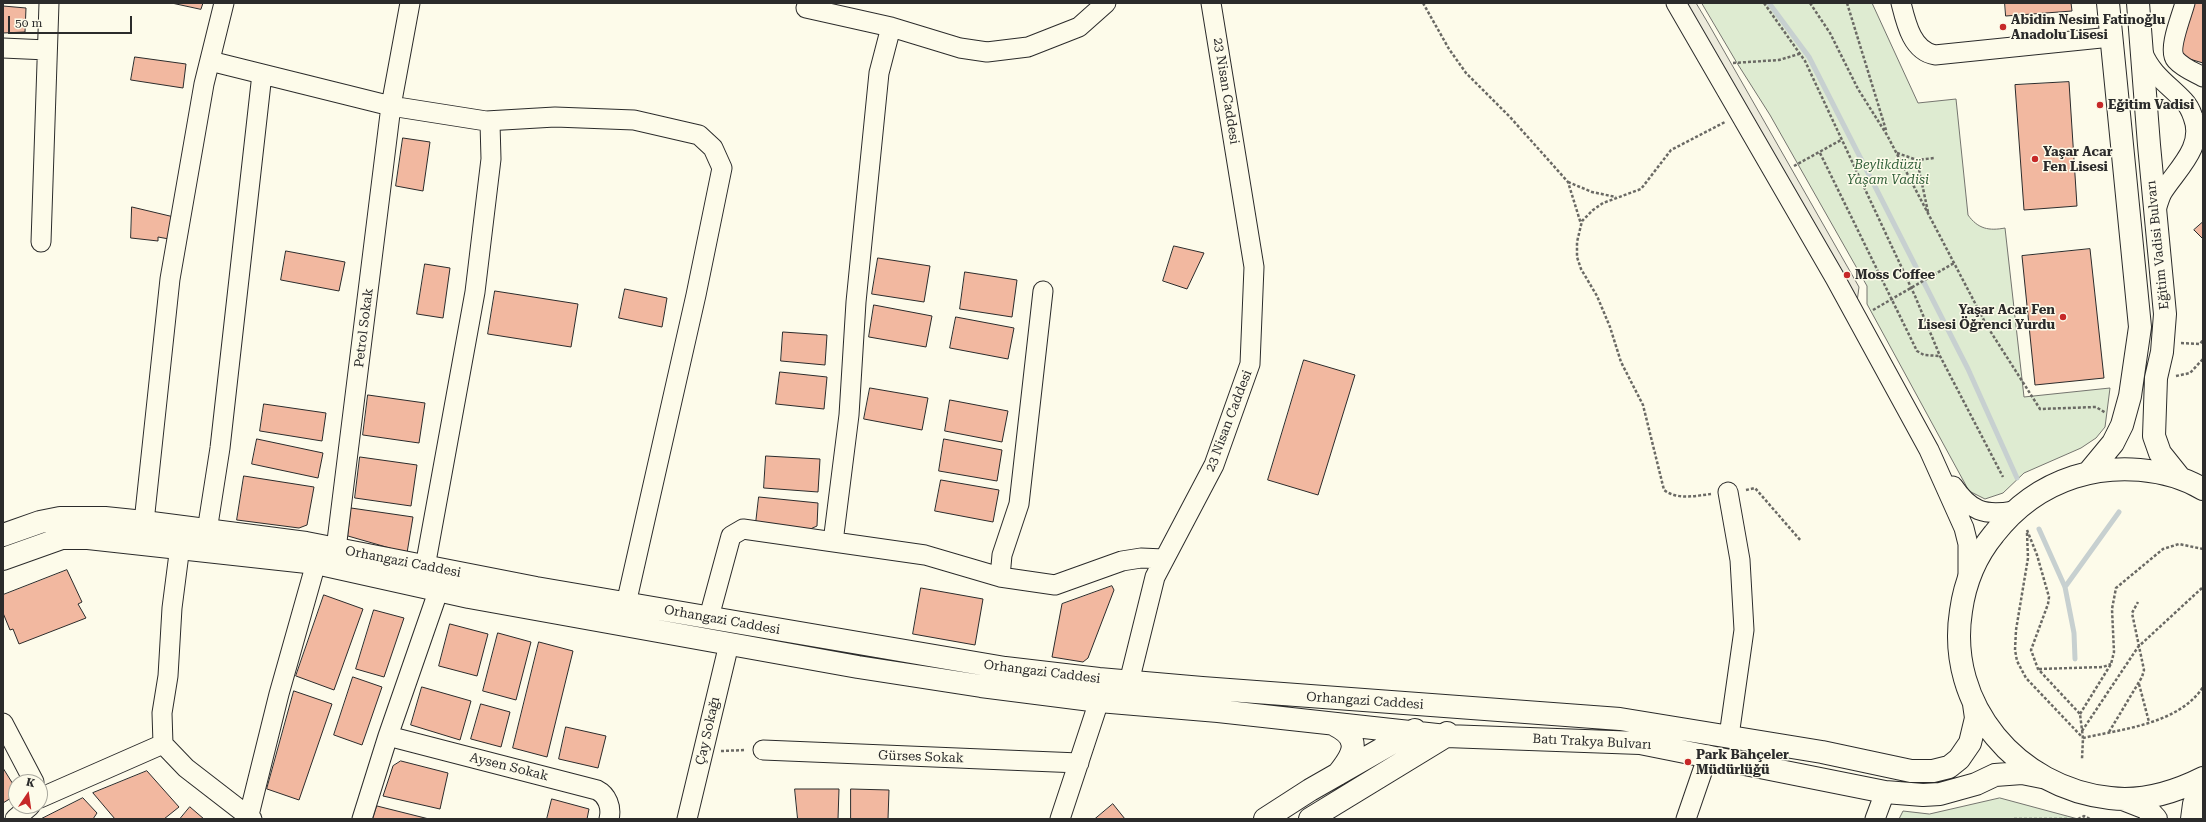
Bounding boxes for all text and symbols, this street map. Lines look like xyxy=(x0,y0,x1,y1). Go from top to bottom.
scale bar xyxy=(10,8,134,34)
place label: Abidin Nesim Fatinoğlu Anadolu Lisesi xyxy=(2011,12,2165,43)
text: 50 m xyxy=(15,16,42,30)
marker: Abidin Nesim Fatinoğlu Anadolu Lisesi xyxy=(1998,22,2008,32)
street label: 23 Nisan Caddesi xyxy=(1210,37,1242,145)
place label: Eğitim Vadisi xyxy=(2108,97,2194,113)
marker: Eğitim Vadisi xyxy=(2095,100,2105,110)
place label: Yaşar Acar Fen Lisesi xyxy=(2043,144,2113,175)
marker: Yaşar Acar Fen Lisesi xyxy=(2030,154,2040,164)
park label: Beylikdüzü Yaşam Vadisi xyxy=(1847,157,1929,188)
street label: Eğitim Vadisi Bulvarı xyxy=(2143,180,2173,310)
place label: Moss Coffee xyxy=(1855,267,1935,283)
marker: Moss Coffee xyxy=(1842,270,1852,280)
street label: Petrol Sokak xyxy=(351,287,377,369)
place label: Yaşar Acar Fen Lisesi Öğrenci Yurdu xyxy=(1918,302,2055,333)
marker: Yaşar Acar Fen Lisesi Öğrenci Yurdu xyxy=(2058,312,2068,322)
street label: 23 Nisan Caddesi xyxy=(1202,368,1256,474)
street label: Orhangazi Caddesi xyxy=(344,543,462,581)
street label: Orhangazi Caddesi xyxy=(663,602,781,638)
street label: Orhangazi Caddesi xyxy=(983,657,1101,687)
street label: Orhangazi Caddesi xyxy=(1306,689,1424,713)
street label: Çay Sokağı xyxy=(693,695,723,767)
street label: Batı Trakya Bulvarı xyxy=(1532,731,1652,753)
place label: Park Bahçeler Müdürlüğü xyxy=(1696,747,1789,778)
street label: Gürses Sokak xyxy=(878,748,964,766)
street label: Aysen Sokak xyxy=(468,750,550,784)
marker: Park Bahçeler Müdürlüğü xyxy=(1683,757,1693,767)
north arrow xyxy=(8,774,48,814)
text: K xyxy=(25,775,36,790)

